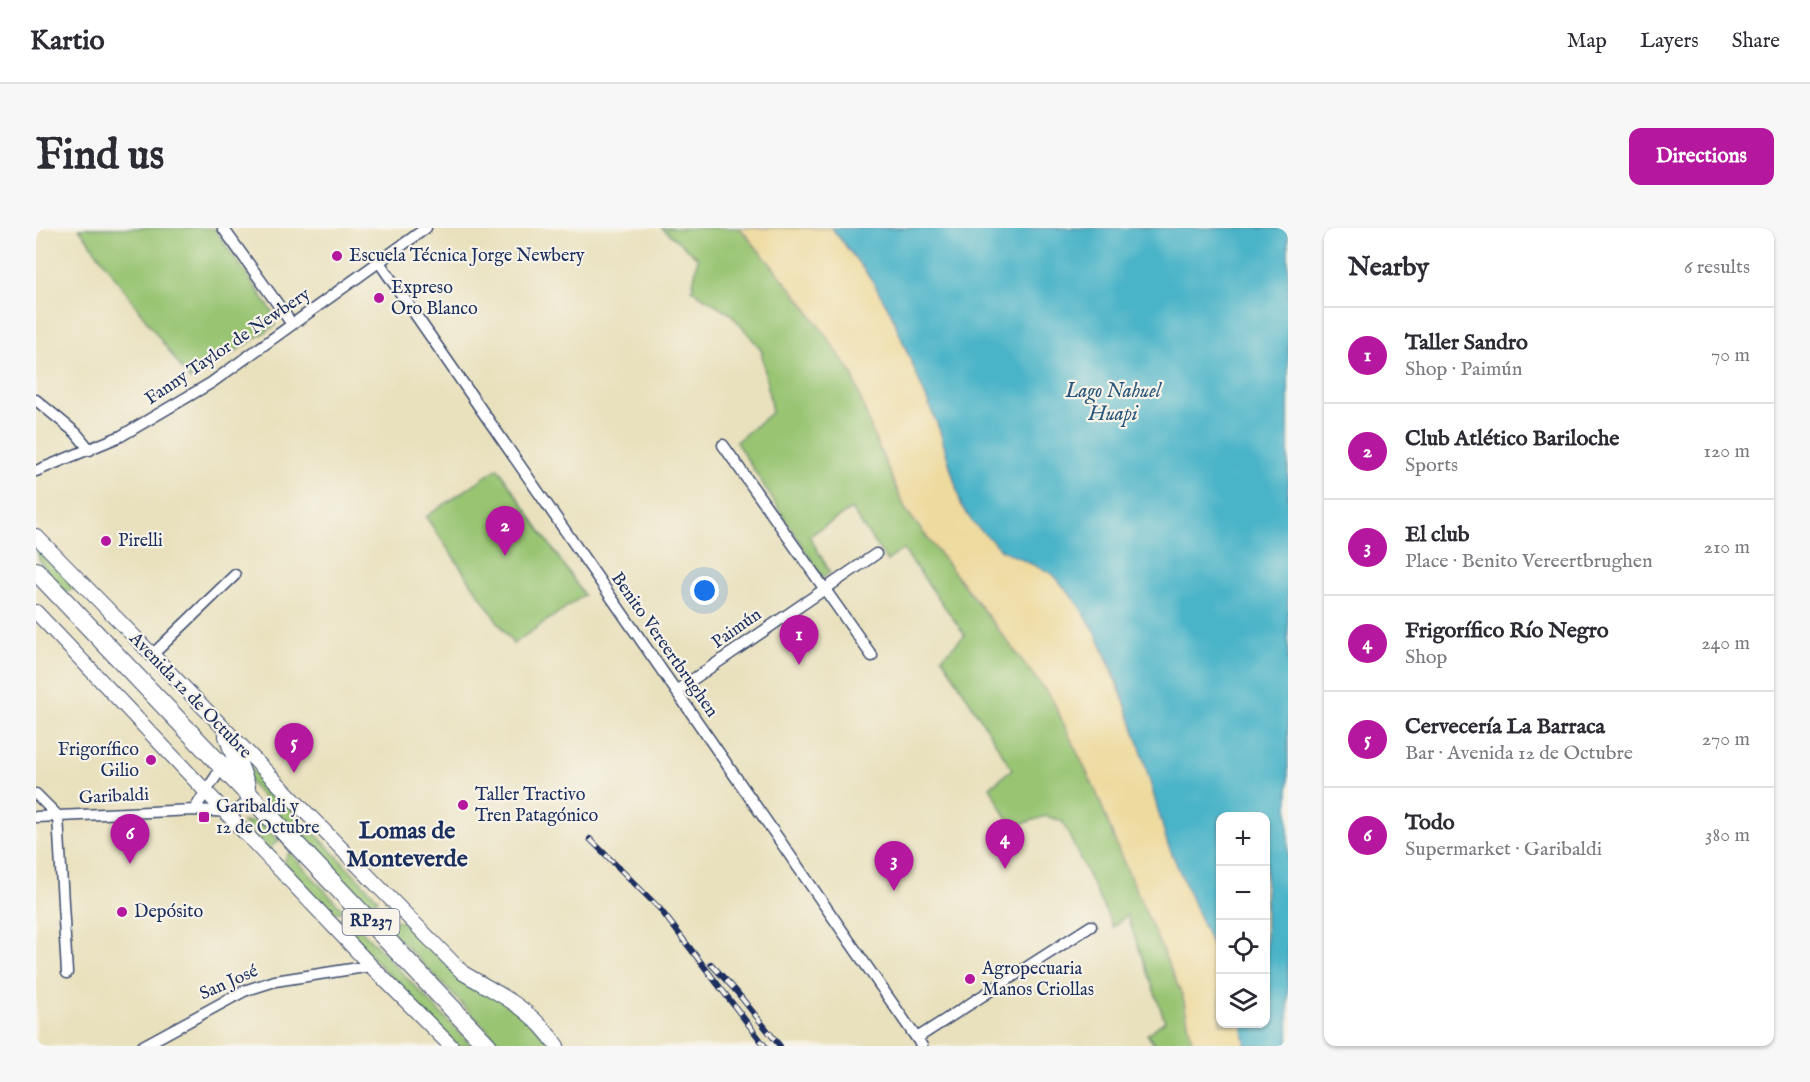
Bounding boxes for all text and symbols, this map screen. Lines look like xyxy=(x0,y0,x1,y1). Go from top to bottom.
text: Kartio xyxy=(30,24,105,59)
text: Map xyxy=(1567,28,1607,55)
text: Layers xyxy=(1640,28,1699,55)
text: Share xyxy=(1732,28,1780,55)
button: Directions xyxy=(1629,128,1774,185)
text: Find us xyxy=(36,130,164,183)
place label: Escuela Técnica Jorge Newbery xyxy=(349,245,585,268)
marker: Escuela Técnica Jorge Newbery xyxy=(330,249,344,263)
text: Nearby xyxy=(1348,251,1429,284)
text: 6 results xyxy=(1684,255,1750,280)
place label: Expreso Oro Blanco xyxy=(391,277,478,321)
street label: Fanny Taylor de Newbery xyxy=(141,283,315,411)
marker: Expreso Oro Blanco xyxy=(372,291,386,305)
text: Taller Sandro xyxy=(1405,329,1528,357)
text: 1 xyxy=(1364,343,1371,368)
text: 70 m xyxy=(1711,343,1750,368)
text: Shop · Paimún xyxy=(1405,357,1522,382)
water label: Lago Nahuel Huapi xyxy=(1064,379,1163,427)
text: Club Atlético Bariloche xyxy=(1405,425,1619,453)
text: 2 xyxy=(1363,439,1372,464)
text: 120 m xyxy=(1704,439,1750,464)
text: Sports xyxy=(1405,453,1458,478)
pin: 2 xyxy=(486,506,524,556)
text: El club xyxy=(1405,521,1470,549)
place label: Pirelli xyxy=(118,530,163,553)
marker: Pirelli xyxy=(99,534,113,548)
text: 3 xyxy=(1364,535,1371,560)
text: 210 m xyxy=(1704,535,1750,560)
text: Place · Benito Vereertbrughen xyxy=(1405,549,1653,574)
street label: Benito Vereertbrughen xyxy=(605,568,723,722)
your location xyxy=(690,576,719,605)
street label: Paimún xyxy=(708,603,767,654)
pin: 1 xyxy=(780,616,819,665)
text: Frigorífico Río Negro xyxy=(1405,617,1609,645)
street label: Avenida 12 de Octubre xyxy=(123,627,256,764)
text: 4 xyxy=(1363,631,1372,656)
text: 240 m xyxy=(1701,631,1750,656)
text: Shop xyxy=(1405,645,1447,670)
text: Cervecería La Barraca xyxy=(1405,713,1605,741)
pin: 5 xyxy=(274,724,314,773)
text: 5 xyxy=(1364,727,1371,752)
text: 270 m xyxy=(1702,727,1750,752)
place label: Frigorífico Gilio xyxy=(58,739,139,783)
text: Bar · Avenida 12 de Octubre xyxy=(1405,741,1633,766)
marker: Frigorífico Gilio xyxy=(144,753,158,767)
street label: Garibaldi xyxy=(78,784,150,810)
place label: Taller Tractivo Tren Patagónico xyxy=(475,784,599,828)
place label: Garibaldi y 12 de Octubre xyxy=(216,796,319,840)
marker: Taller Tractivo Tren Patagónico xyxy=(456,798,470,812)
text: Todo xyxy=(1405,809,1455,837)
marker: Garibaldi y 12 de Octubre xyxy=(197,810,211,824)
map controls xyxy=(1216,812,1270,1028)
button: + xyxy=(1216,812,1270,866)
pin: 6 xyxy=(110,814,149,864)
district label: Lomas de Monteverde xyxy=(346,816,468,875)
pin: 4 xyxy=(986,820,1024,869)
text: 6 xyxy=(1363,823,1372,848)
text: 380 m xyxy=(1705,823,1750,848)
text: Supermarket · Garibaldi xyxy=(1405,837,1602,862)
pin: 3 xyxy=(874,842,914,891)
button: − xyxy=(1216,866,1270,920)
place label: Depósito xyxy=(134,901,203,924)
marker: Depósito xyxy=(115,905,129,919)
road number: RP237 xyxy=(342,909,400,935)
button: locate xyxy=(1216,920,1270,974)
place label: Agropecuaria Manos Criollas xyxy=(981,958,1094,1002)
street label: San José xyxy=(196,960,262,1006)
marker: Agropecuaria Manos Criollas xyxy=(963,972,977,986)
button: layers xyxy=(1216,974,1270,1028)

